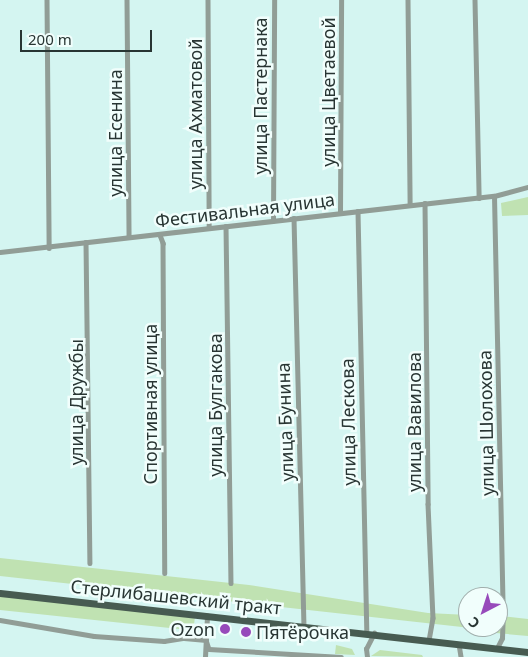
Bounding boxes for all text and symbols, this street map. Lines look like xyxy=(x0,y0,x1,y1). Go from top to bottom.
street label: улица Пастернака xyxy=(249,17,271,175)
street label: улица Цветаевой xyxy=(317,17,339,167)
scale bar xyxy=(22,20,155,52)
text: 200 m xyxy=(28,29,72,49)
street label: улица Ахматовой xyxy=(184,39,206,189)
street label: улица Есенина xyxy=(104,69,126,197)
street label: Фестивальная улица xyxy=(154,188,336,232)
street label: Спортивная улица xyxy=(139,324,161,484)
street label: улица Булгакова xyxy=(204,333,226,477)
street label: улица Дружбы xyxy=(65,339,87,465)
street label: улица Шолохова xyxy=(474,350,498,496)
street label: улица Вавилова xyxy=(403,352,425,492)
street label: улица Лескова xyxy=(336,358,360,486)
street label: улица Бунина xyxy=(272,362,298,482)
street label: Стерлибашевский тракт xyxy=(69,575,283,619)
north arrow xyxy=(458,587,508,637)
text: С xyxy=(464,613,483,633)
place label: Ozon xyxy=(170,618,215,640)
place label: Пятёрочка xyxy=(256,621,349,643)
marker: Ozon xyxy=(219,623,231,635)
marker: Пятёрочка xyxy=(240,626,252,638)

